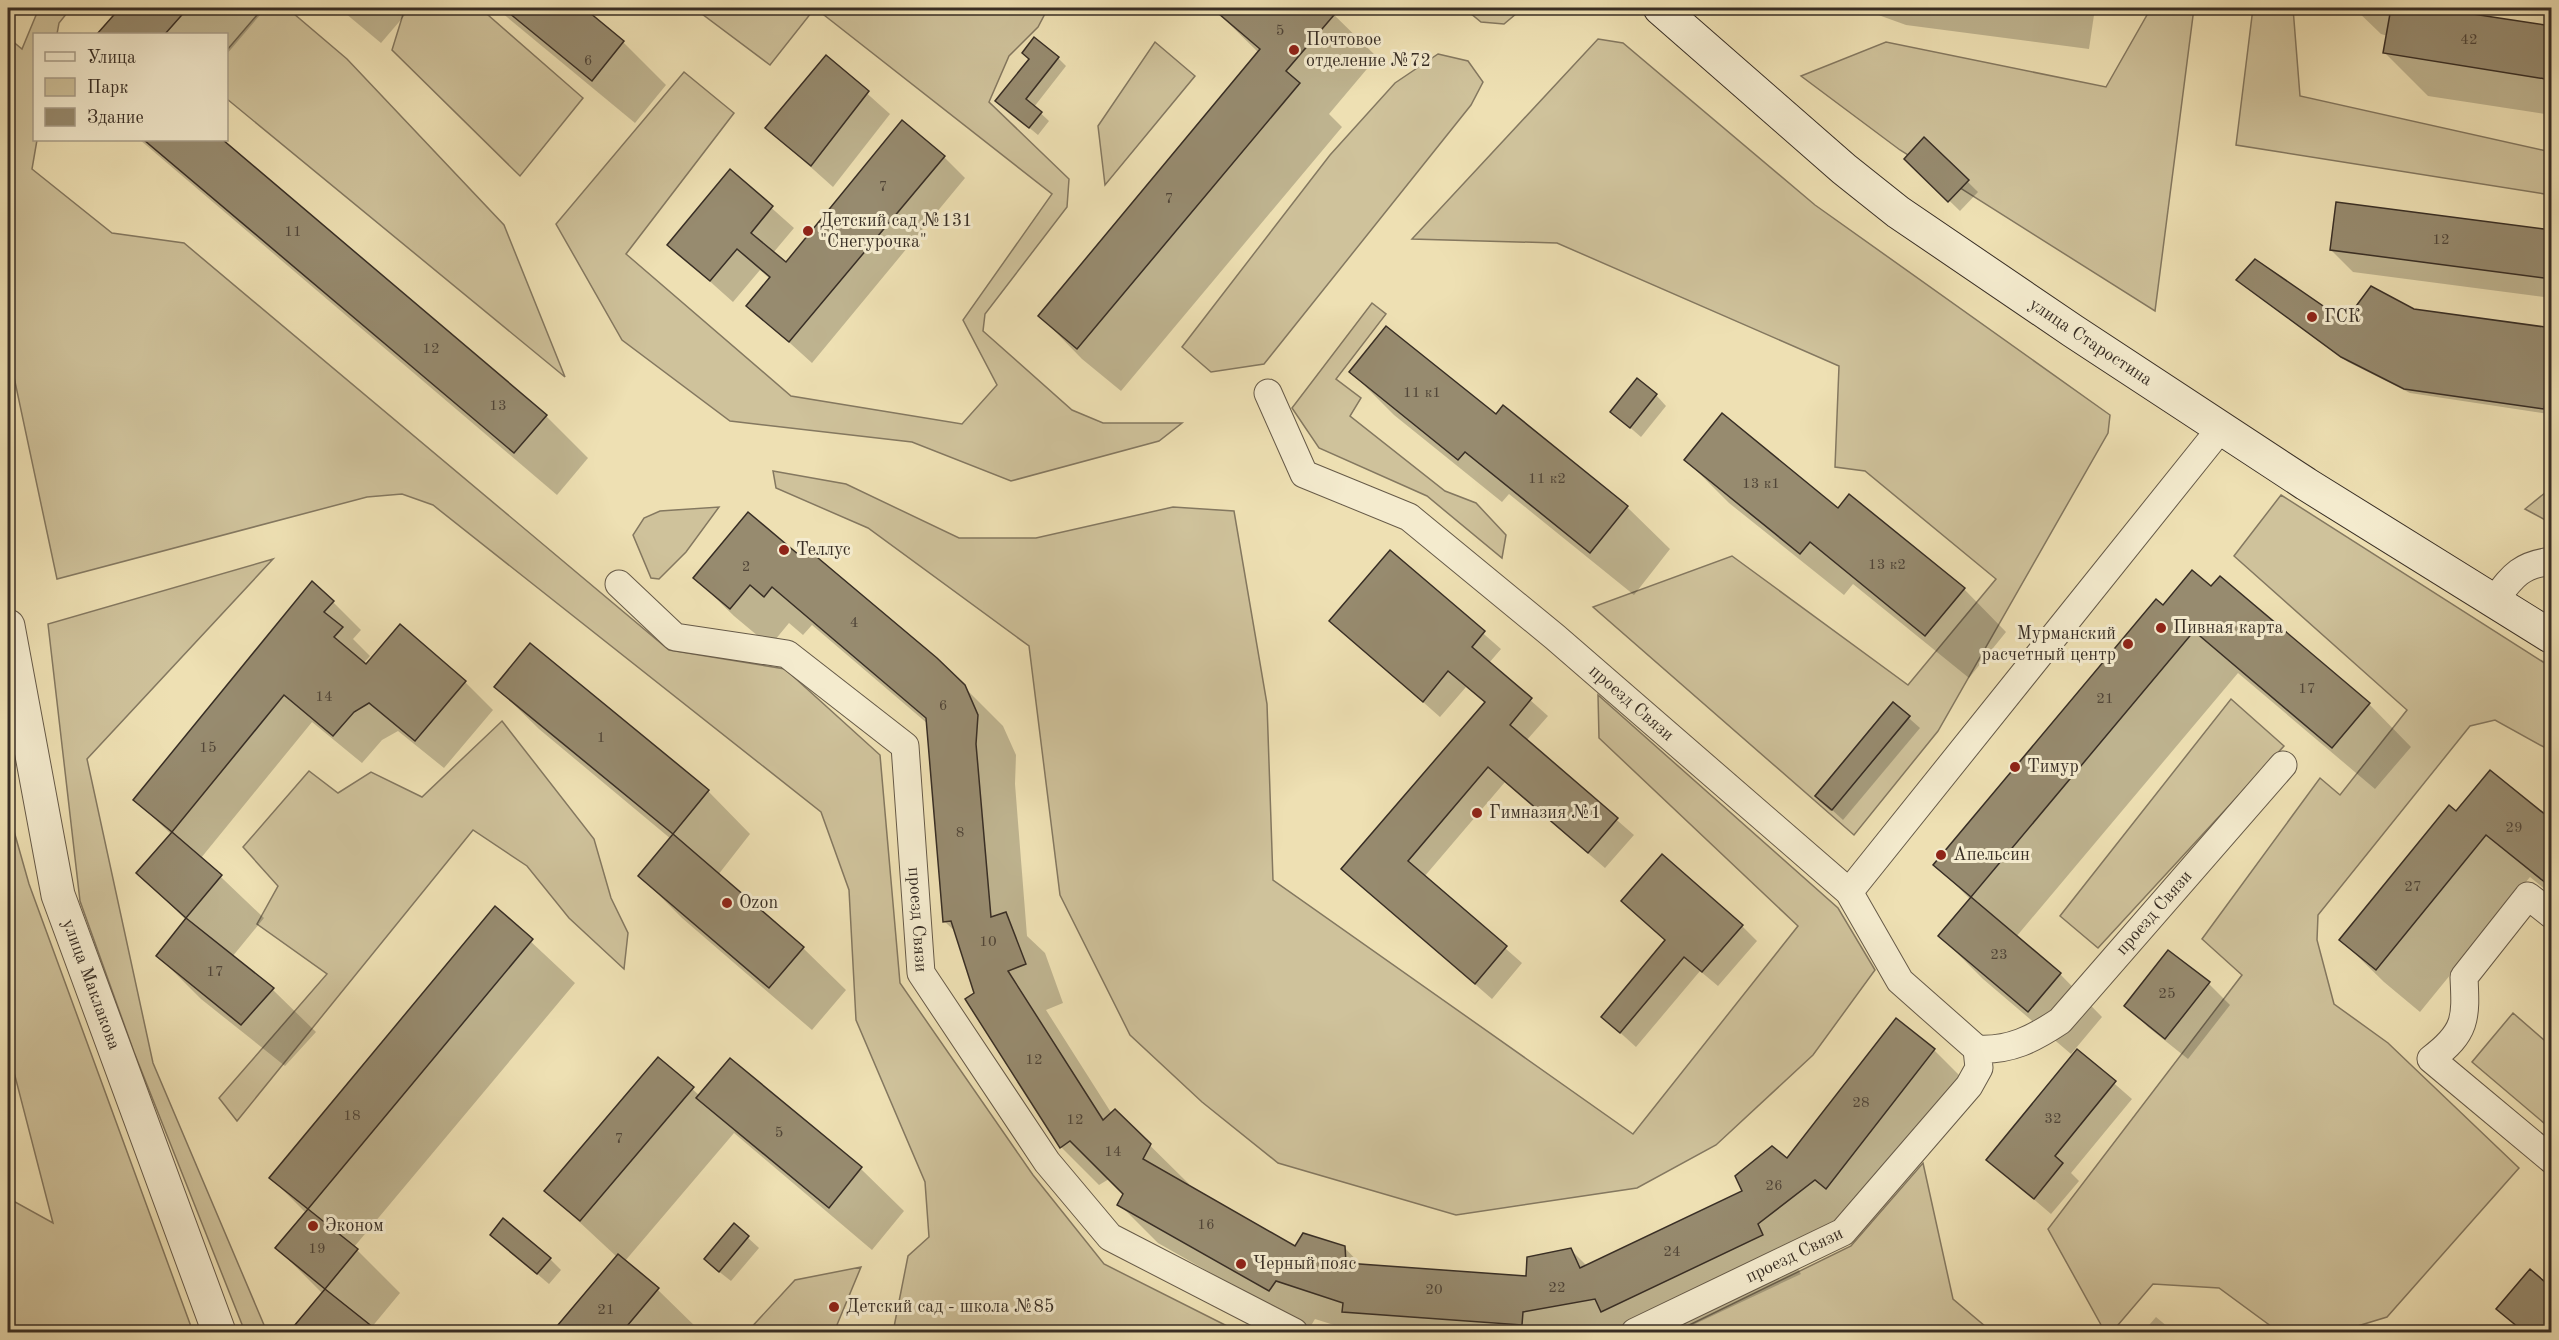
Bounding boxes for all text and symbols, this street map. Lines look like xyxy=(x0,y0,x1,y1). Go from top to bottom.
house number: 5 xyxy=(1276,24,1284,39)
place label: Почтовое отделение №72 xyxy=(1306,31,1431,70)
legend xyxy=(33,33,228,141)
house number: 42 xyxy=(2460,33,2478,48)
marker: Почтовое отделение №72 xyxy=(1287,43,1301,57)
text: Улица xyxy=(87,49,136,67)
house number: 6 xyxy=(584,54,592,69)
text: Парк xyxy=(87,79,128,97)
text: Здание xyxy=(87,109,144,127)
house number: 7 xyxy=(879,180,887,195)
house number: 7 xyxy=(1165,192,1173,207)
place label: Детский сад №131 "Снегурочка" xyxy=(820,212,973,251)
marker: Детский сад №131 "Снегурочка" xyxy=(801,224,815,238)
house number: 11 xyxy=(284,225,302,240)
house number: 12 xyxy=(2432,233,2450,248)
street label: улица Старостина xyxy=(2026,295,2156,389)
place label: ГСК xyxy=(2324,308,2361,326)
marker: ГСК xyxy=(2305,310,2319,324)
house number: 12 xyxy=(422,342,440,357)
house number: 11 к1 xyxy=(1403,386,1441,401)
house number: 13 xyxy=(489,399,507,414)
house number: 11 к2 xyxy=(1528,472,1566,487)
house number: 13 к1 xyxy=(1742,477,1780,492)
place label: Теллус xyxy=(796,541,851,559)
marker: Теллус xyxy=(777,543,791,557)
house number: 13 к2 xyxy=(1868,558,1906,573)
house number: 2 xyxy=(742,560,750,575)
house number: 4 xyxy=(850,616,858,631)
place label: Пивная карта xyxy=(2173,619,2283,637)
marker: Пивная карта xyxy=(2154,621,2168,635)
place label: Мурманский расчетный центр xyxy=(1982,625,2116,664)
marker: Мурманский расчетный центр xyxy=(2121,637,2135,651)
street label: проезд Связи xyxy=(1585,662,1677,745)
house number: 17 xyxy=(2298,682,2316,697)
house number: 14 xyxy=(315,690,333,705)
house number: 21 xyxy=(2096,692,2114,707)
house number: 6 xyxy=(939,699,947,714)
house number: 1 xyxy=(597,731,605,746)
house number: 15 xyxy=(199,741,217,756)
place label: Тимур xyxy=(2027,758,2079,776)
marker: Тимур xyxy=(2008,760,2022,774)
place label: Гимназия №1 xyxy=(1489,804,1601,822)
marker: Гимназия №1 xyxy=(1470,806,1484,820)
house number: 29 xyxy=(2505,821,2523,836)
house number: 8 xyxy=(956,826,964,841)
place label: Апельсин xyxy=(1953,846,2030,864)
marker: Апельсин xyxy=(1934,848,1948,862)
street label: проезд Связи xyxy=(905,866,930,973)
street label: проезд Связи xyxy=(2113,867,2196,959)
house number: 27 xyxy=(2404,880,2422,895)
place label: Ozon xyxy=(739,894,778,912)
marker: Ozon xyxy=(720,896,734,910)
street label: улица Маклакова xyxy=(59,917,123,1052)
house number: 10 xyxy=(979,935,997,950)
house number: 23 xyxy=(1990,948,2008,963)
house number: 17 xyxy=(206,965,224,980)
house number: 25 xyxy=(2158,987,2176,1002)
house number: 12 xyxy=(1025,1053,1043,1068)
house number: 28 xyxy=(1852,1096,1870,1111)
house number: 18 xyxy=(343,1109,361,1124)
house number: 32 xyxy=(2044,1112,2062,1127)
house number: 12 xyxy=(1066,1113,1084,1128)
house number: 5 xyxy=(775,1126,783,1141)
house number: 7 xyxy=(615,1132,623,1147)
house number: 14 xyxy=(1104,1145,1122,1160)
house number: 26 xyxy=(1765,1179,1783,1194)
place label: Эконом xyxy=(325,1217,384,1235)
house number: 16 xyxy=(1197,1218,1215,1233)
marker: Эконом xyxy=(306,1219,320,1233)
street label: проезд Связи xyxy=(1743,1224,1846,1286)
house number: 19 xyxy=(308,1242,326,1257)
house number: 24 xyxy=(1663,1245,1681,1260)
place label: Черный пояс xyxy=(1253,1255,1356,1273)
marker: Черный пояс xyxy=(1234,1257,1248,1271)
house number: 22 xyxy=(1548,1281,1566,1296)
house number: 20 xyxy=(1425,1283,1443,1298)
place label: Детский сад - школа №85 xyxy=(846,1298,1054,1316)
marker: Детский сад - школа №85 xyxy=(827,1300,841,1314)
house number: 21 xyxy=(597,1303,615,1318)

